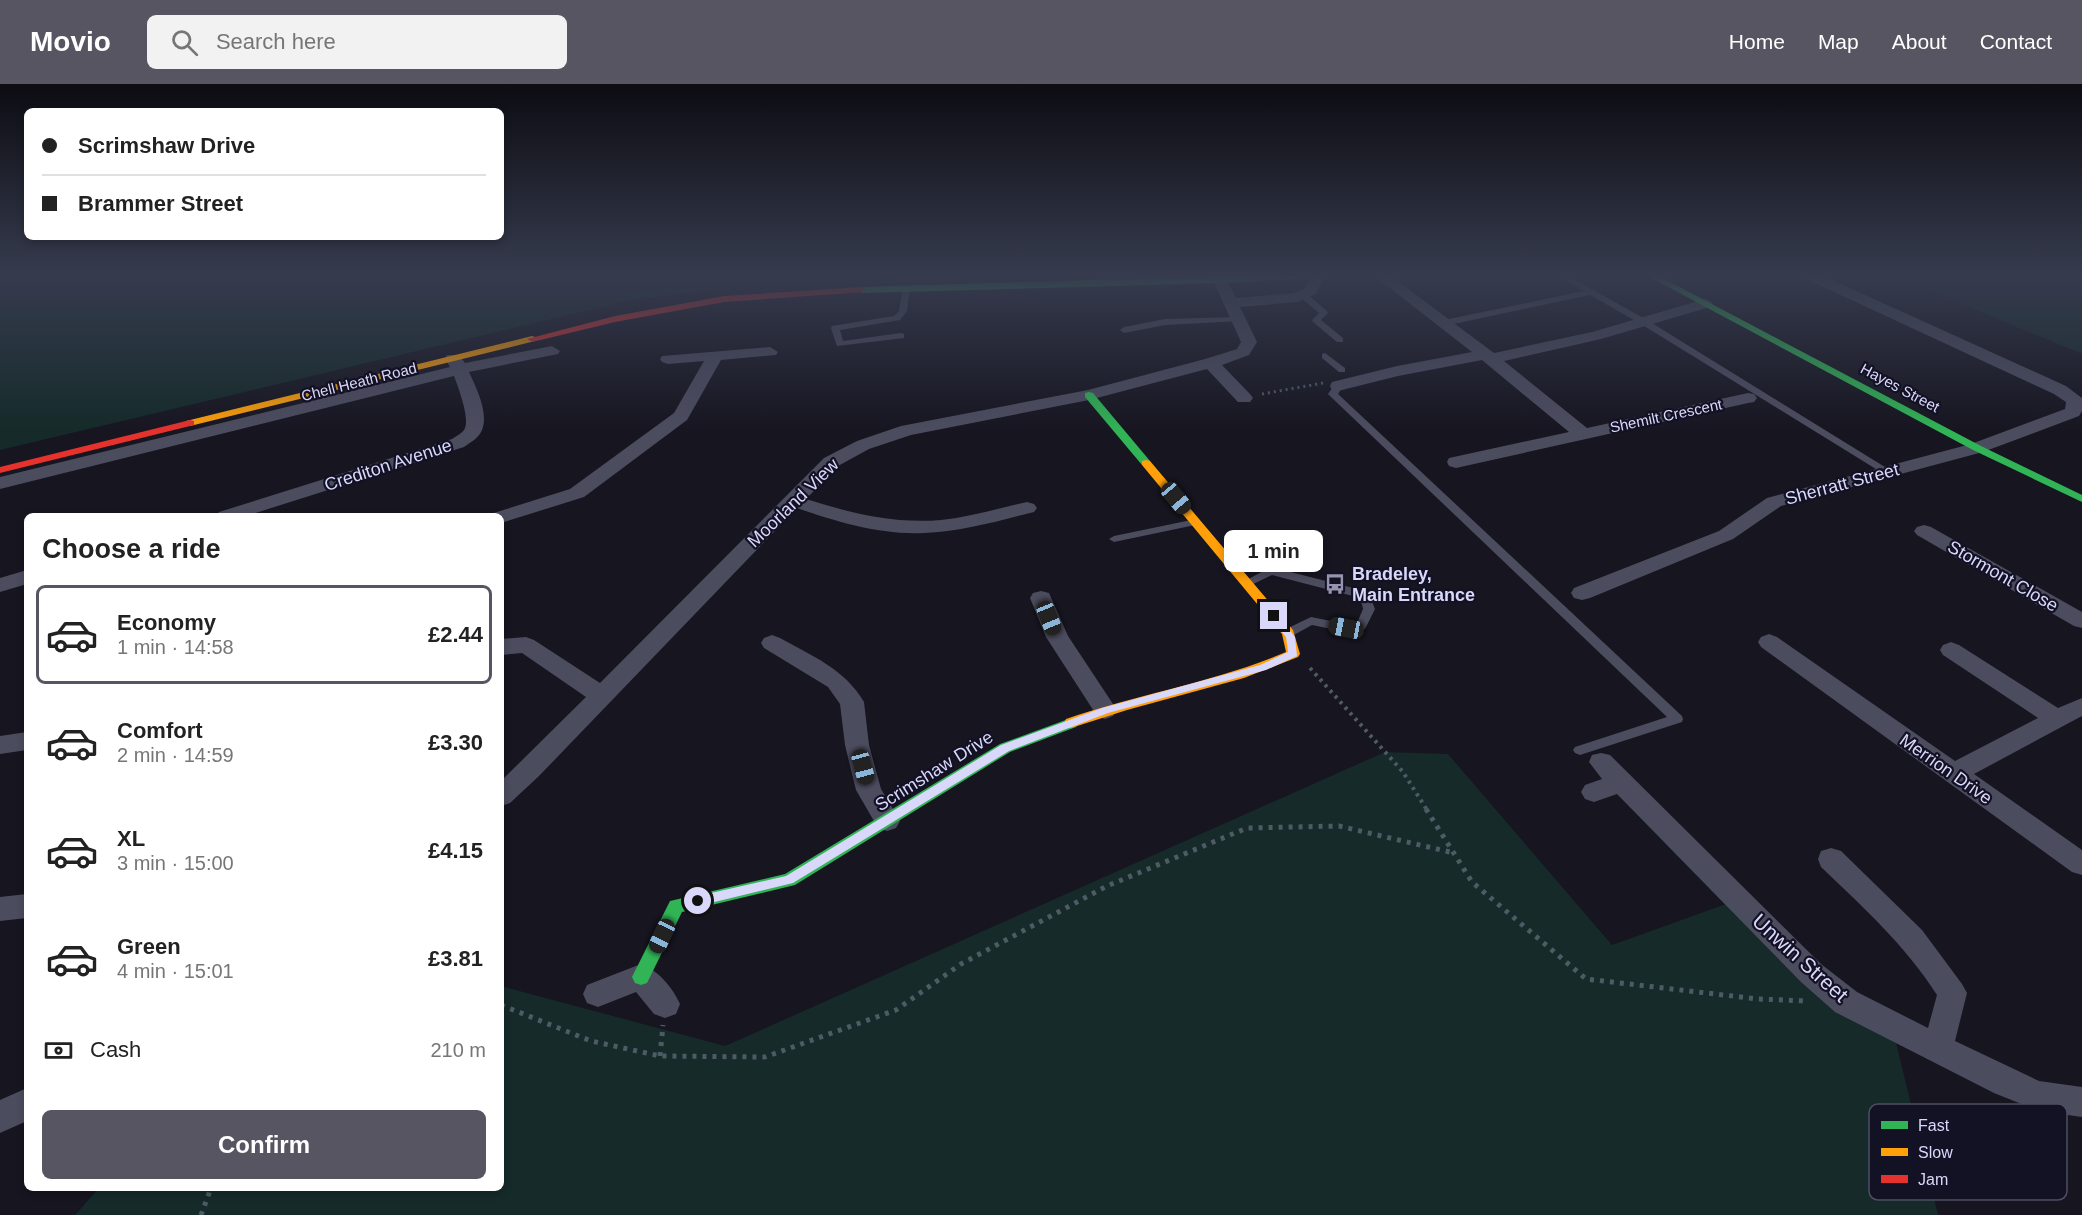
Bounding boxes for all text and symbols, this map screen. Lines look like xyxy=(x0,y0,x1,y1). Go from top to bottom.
search box xyxy=(147,15,567,69)
text: Movio xyxy=(30,26,111,57)
icon: search xyxy=(168,26,201,59)
text: Search here xyxy=(216,29,336,54)
text: Home xyxy=(1729,30,1785,53)
text: Map xyxy=(1818,30,1859,53)
text: About xyxy=(1892,30,1947,53)
text: Contact xyxy=(1980,30,2052,53)
text: Scrimshaw Drive xyxy=(78,133,255,158)
text: Brammer Street xyxy=(78,191,243,216)
street label: Chell Heath Road xyxy=(299,359,418,404)
street label: Hayes Street xyxy=(1858,360,1943,416)
street label: Shemilt Crescent xyxy=(1608,395,1724,436)
street label: Crediton Avenue xyxy=(322,435,454,495)
street label: Moorland View xyxy=(743,454,843,551)
street label: Sherratt Street xyxy=(1783,459,1901,509)
car xyxy=(1158,478,1194,518)
callout: 1 min xyxy=(1224,529,1324,571)
text: Choose a ride xyxy=(42,534,221,564)
street label: Stormont Close xyxy=(1944,536,2062,616)
text: 1 min xyxy=(1247,540,1300,562)
place label: Bradeley, Main Entrance xyxy=(1352,564,1475,605)
bus stop icon: Bradeley, Main Entrance xyxy=(1323,572,1347,596)
car xyxy=(1034,598,1064,638)
route end xyxy=(1260,602,1287,629)
icon: car xyxy=(45,608,99,662)
text: Economy xyxy=(117,610,216,635)
car xyxy=(1327,616,1365,640)
text: £2.44 xyxy=(428,622,483,647)
text: 1 min · 14:58 xyxy=(117,636,234,658)
icon: car xyxy=(45,716,99,770)
text: Comfort xyxy=(117,718,203,743)
street label: Scrimshaw Drive xyxy=(871,727,997,815)
text: £3.30 xyxy=(428,730,483,755)
street label: Merrion Drive xyxy=(1896,730,1996,808)
text: 2 min · 14:59 xyxy=(117,744,234,766)
car xyxy=(850,747,876,787)
icon: car xyxy=(45,824,99,878)
text: XL xyxy=(117,826,145,851)
text: £4.15 xyxy=(428,838,483,863)
text: 3 min · 15:00 xyxy=(117,852,234,874)
route start xyxy=(684,887,711,914)
street label: Unwin Street xyxy=(1748,909,1853,1007)
car xyxy=(646,916,678,956)
icon: car xyxy=(45,932,99,986)
text: Green xyxy=(117,934,181,959)
text: £3.81 xyxy=(428,946,483,971)
text: 4 min · 15:01 xyxy=(117,960,234,982)
icon: cash xyxy=(42,1034,75,1067)
text: Cash xyxy=(90,1037,141,1062)
text: 210 m xyxy=(430,1039,486,1061)
legend xyxy=(1869,1104,2067,1200)
button: Confirm xyxy=(42,1110,486,1179)
text: Fast xyxy=(1918,1117,1950,1134)
text: Slow xyxy=(1918,1144,1953,1161)
text: Jam xyxy=(1918,1171,1948,1188)

